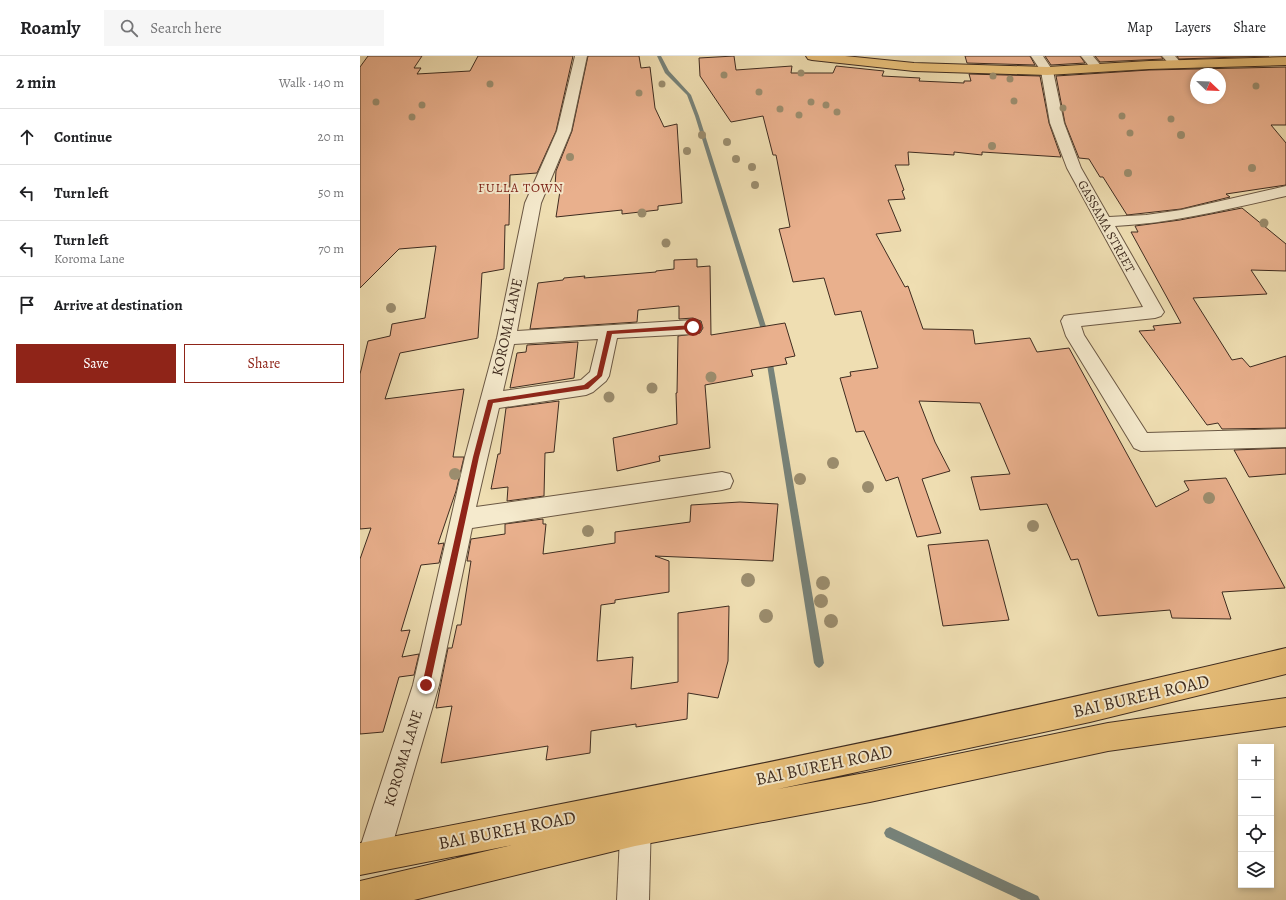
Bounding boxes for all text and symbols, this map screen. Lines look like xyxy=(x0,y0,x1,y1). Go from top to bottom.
search box xyxy=(104,10,384,46)
text: Roamly xyxy=(20,15,80,41)
icon: search xyxy=(118,17,140,39)
text: Search here xyxy=(150,18,222,38)
text: Map xyxy=(1127,18,1153,37)
text: Layers xyxy=(1175,18,1211,37)
text: Share xyxy=(1233,18,1266,37)
north arrow xyxy=(1190,68,1226,104)
text: 2 min xyxy=(16,71,56,94)
text: Walk · 140 m xyxy=(279,74,344,91)
icon: ahead xyxy=(16,126,38,148)
text: Continue xyxy=(54,127,112,147)
text: 20 m xyxy=(318,128,344,145)
street label: GASSAMA STREET xyxy=(1074,177,1139,276)
district label: FULLA TOWN xyxy=(478,179,564,196)
icon: left xyxy=(16,182,38,204)
text: Turn left xyxy=(54,183,109,203)
text: 50 m xyxy=(318,184,344,201)
text: Turn left xyxy=(54,230,109,250)
icon: left xyxy=(16,238,38,260)
text: 70 m xyxy=(318,240,344,257)
text: Koroma Lane xyxy=(54,250,125,267)
street label: KOROMA LANE xyxy=(487,276,527,378)
icon: arrive xyxy=(16,294,38,316)
text: Arrive at destination xyxy=(54,295,183,315)
route start xyxy=(684,318,702,336)
button: Save xyxy=(16,344,176,383)
button: Share xyxy=(184,344,344,383)
street label: BAI BUREH ROAD xyxy=(1070,669,1212,723)
route end xyxy=(417,676,435,694)
street label: KOROMA LANE xyxy=(379,707,427,809)
street label: BAI BUREH ROAD xyxy=(753,739,895,791)
map controls xyxy=(1238,744,1274,888)
button: + xyxy=(1238,744,1274,780)
button: − xyxy=(1238,780,1274,816)
street label: BAI BUREH ROAD xyxy=(436,805,578,855)
button: locate xyxy=(1238,816,1274,852)
button: layers xyxy=(1238,852,1274,888)

